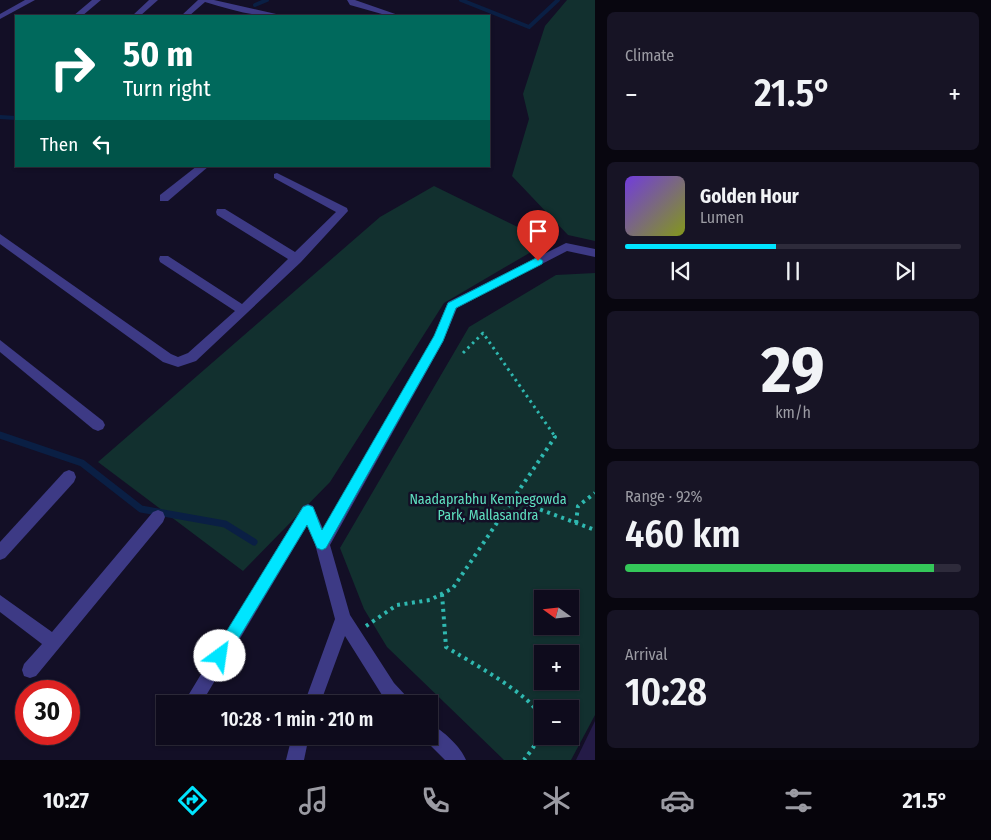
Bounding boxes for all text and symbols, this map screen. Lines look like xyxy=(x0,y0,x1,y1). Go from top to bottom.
text: 50 m xyxy=(123,33,193,75)
icon: right xyxy=(40,35,105,100)
text: Climate xyxy=(625,46,674,65)
text: 21.5° xyxy=(754,70,832,116)
text: Turn right xyxy=(123,75,211,102)
text: − xyxy=(625,78,638,111)
text: + xyxy=(948,78,961,111)
icon: left xyxy=(88,130,116,158)
text: Then xyxy=(40,133,78,156)
text: Golden Hour xyxy=(700,185,799,208)
text: Lumen xyxy=(700,208,744,227)
pin xyxy=(517,210,559,261)
icon: arrive xyxy=(524,217,552,245)
icon: previous xyxy=(667,257,695,285)
icon: pause xyxy=(779,257,807,285)
icon: next xyxy=(891,257,919,285)
text: 29 xyxy=(761,331,825,409)
text: km/h xyxy=(775,403,811,422)
text: Range · 92% xyxy=(625,487,702,506)
park label: Naadaprabhu Kempegowda Park, Mallasandra xyxy=(409,491,567,524)
text: 460 km xyxy=(625,511,741,557)
north arrow xyxy=(534,590,579,635)
map controls xyxy=(534,590,579,745)
position arrow xyxy=(193,629,245,681)
button: + xyxy=(534,645,579,690)
text: Arrival xyxy=(625,645,667,664)
text: 10:28 xyxy=(625,669,707,715)
speed limit sign: 30 xyxy=(15,680,80,745)
button: − xyxy=(534,700,579,745)
text: 10:28 · 1 min · 210 m xyxy=(221,708,373,731)
icon: directions xyxy=(175,783,210,818)
icon: music xyxy=(296,783,331,818)
icon: phone xyxy=(418,783,453,818)
icon: climate xyxy=(539,783,574,818)
icon: car xyxy=(660,783,695,818)
icon: filters xyxy=(781,783,816,818)
text: 10:27 xyxy=(43,787,89,814)
text: 21.5° xyxy=(903,787,948,814)

